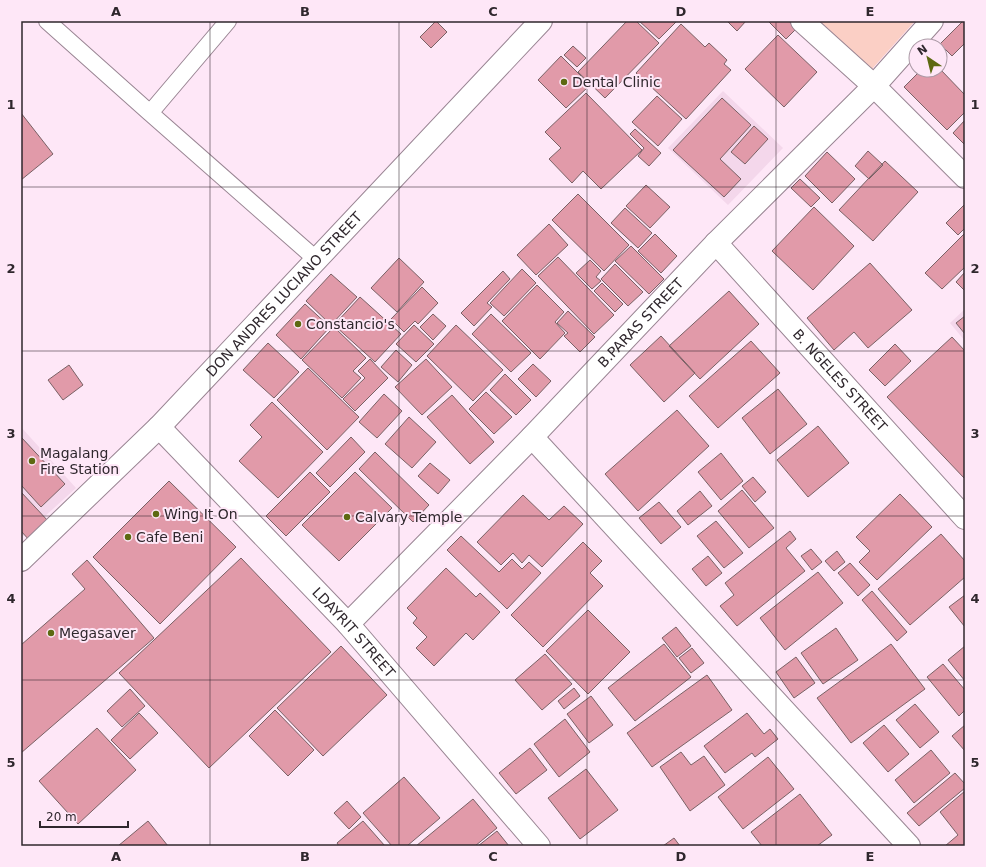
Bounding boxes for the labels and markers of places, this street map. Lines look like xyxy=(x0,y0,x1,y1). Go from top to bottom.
place label: Dental Clinic xyxy=(572,74,661,90)
marker: Dental Clinic xyxy=(559,77,569,87)
place label: Constancio's xyxy=(306,316,395,332)
marker: Constancio's xyxy=(293,319,303,329)
place label: Magalang Fire Station xyxy=(40,445,119,477)
marker: Magalang Fire Station xyxy=(27,456,37,466)
place label: Wing It On xyxy=(164,506,238,522)
marker: Wing It On xyxy=(151,509,161,519)
place label: Calvary Temple xyxy=(355,509,462,525)
marker: Calvary Temple xyxy=(342,512,352,522)
place label: Cafe Beni xyxy=(136,529,203,545)
marker: Cafe Beni xyxy=(123,532,133,542)
place label: Megasaver xyxy=(59,625,136,641)
marker: Megasaver xyxy=(46,628,56,638)

